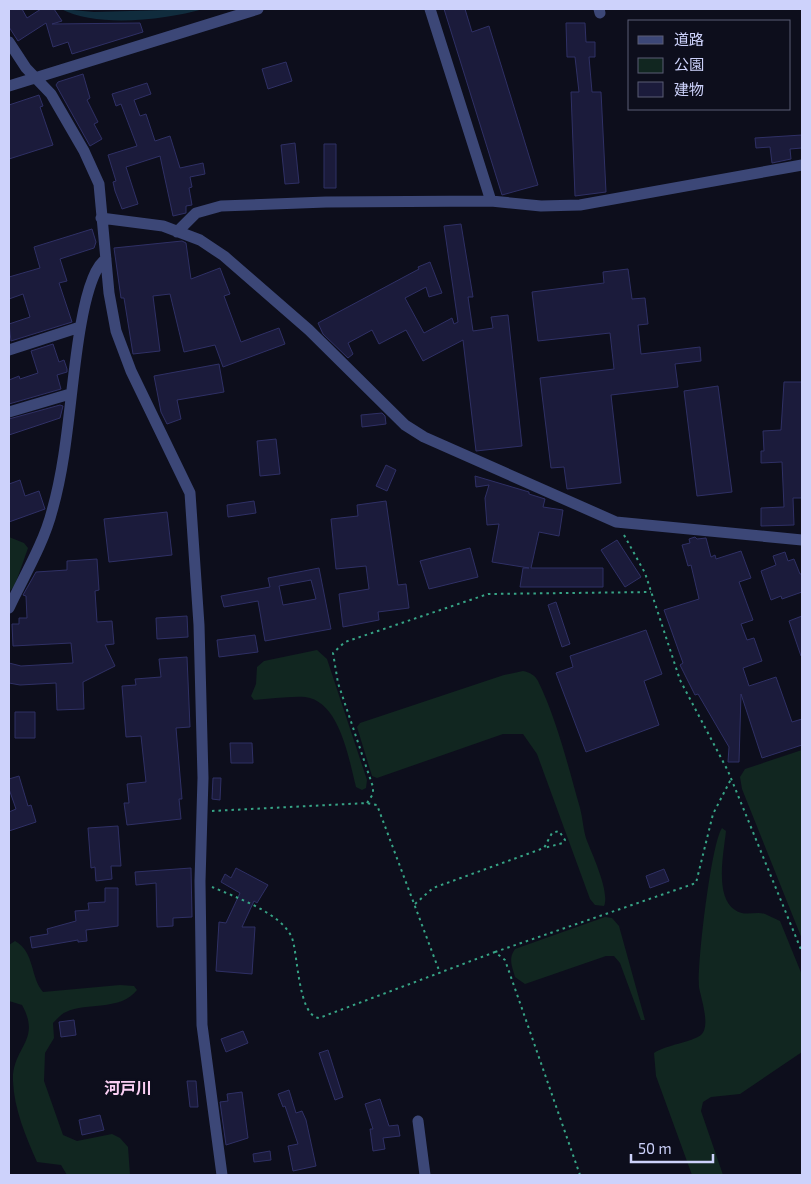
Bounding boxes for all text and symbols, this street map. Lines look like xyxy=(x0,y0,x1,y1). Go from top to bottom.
legend xyxy=(628,20,791,110)
text: 道路 xyxy=(674,30,704,48)
text: 公園 xyxy=(674,55,704,73)
text: 建物 xyxy=(674,80,704,98)
district label: 河戸川 xyxy=(104,1078,152,1097)
scale bar xyxy=(631,1132,714,1164)
text: 50 m xyxy=(638,1139,672,1157)

